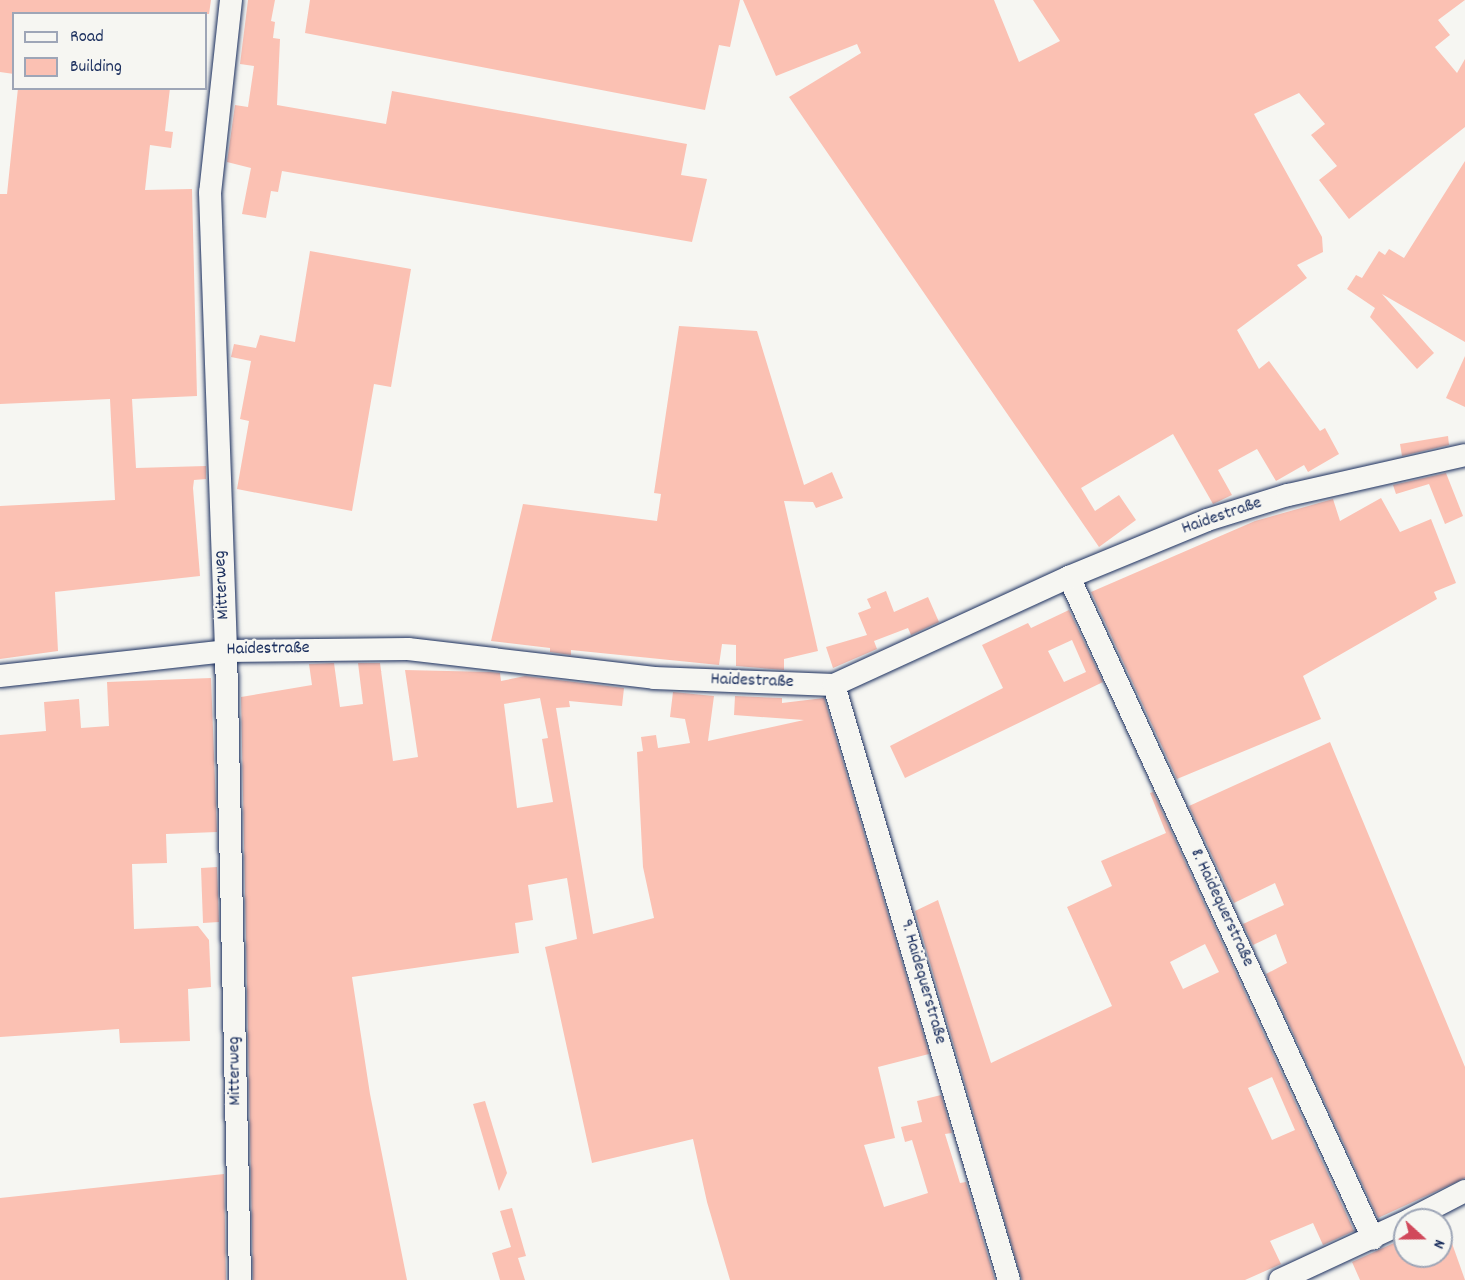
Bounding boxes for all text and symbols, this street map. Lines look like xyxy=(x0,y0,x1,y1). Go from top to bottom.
legend xyxy=(12,12,207,90)
text: Road xyxy=(70,25,104,50)
text: Building xyxy=(70,55,122,80)
street label: Haidestraße xyxy=(1179,493,1265,541)
street label: Mitterweg xyxy=(210,550,236,620)
street label: Haidestraße xyxy=(226,638,310,662)
street label: Haidestraße xyxy=(710,670,794,694)
street label: 8. Haidequerstraße xyxy=(1184,846,1258,970)
street label: 9. Haidequerstraße xyxy=(894,917,950,1047)
street label: Mitterweg xyxy=(225,1036,247,1106)
north arrow xyxy=(1393,1208,1453,1268)
text: N xyxy=(1426,1236,1451,1252)

